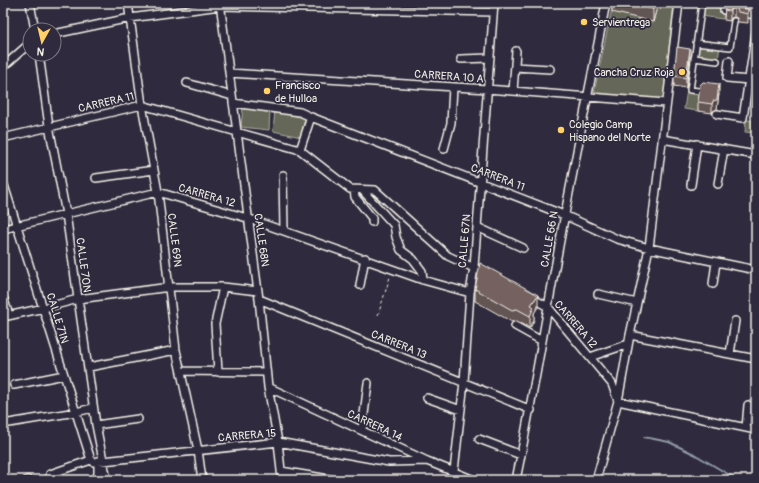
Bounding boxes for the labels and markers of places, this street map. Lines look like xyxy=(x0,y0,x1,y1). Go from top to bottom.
place label: Servientrega xyxy=(592,16,650,29)
marker: Servientrega xyxy=(579,17,589,27)
place label: Cancha Cruz Roja xyxy=(594,66,674,79)
marker: Cancha Cruz Roja xyxy=(677,67,687,77)
place label: Francisco de Hulloa xyxy=(275,79,321,105)
marker: Francisco de Hulloa xyxy=(262,86,272,96)
place label: Colegio Camp Hispano del Norte xyxy=(569,118,651,144)
marker: Colegio Camp Hispano del Norte xyxy=(556,125,566,135)

